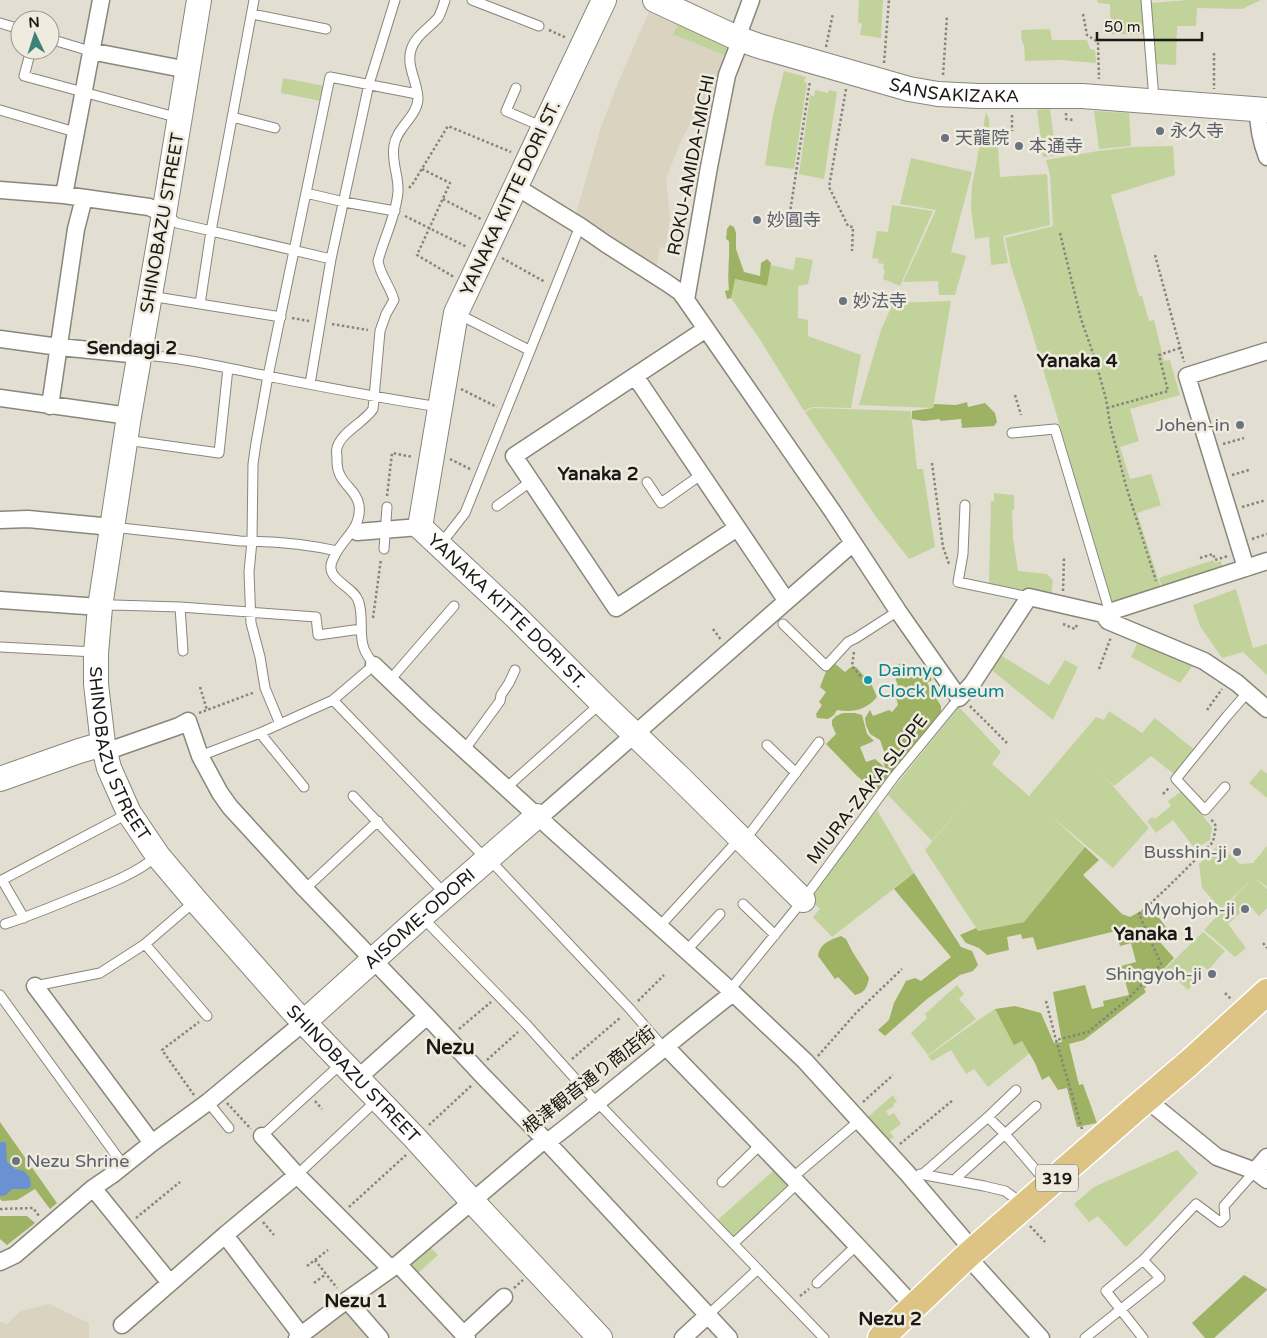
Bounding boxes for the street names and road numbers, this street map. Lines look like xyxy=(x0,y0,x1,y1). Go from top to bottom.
street label: ROKU-AMIDA-MICHI xyxy=(663,73,719,257)
street label: SANSAKIZAKA xyxy=(887,73,1019,107)
street label: YANAKA KITTE DORI ST. xyxy=(455,97,565,299)
street label: SHINOBAZU STREET xyxy=(135,131,189,315)
street label: YANAKA KITTE DORI ST. xyxy=(423,529,591,692)
street label: SHINOBAZU STREET xyxy=(84,666,155,845)
street label: MIURA-ZAKA SLOPE xyxy=(802,710,932,868)
street label: AISOME-ODORI xyxy=(359,864,480,974)
street label: SHINOBAZU STREET xyxy=(282,1000,425,1147)
street label: 根津観音通り商店街 xyxy=(518,1021,660,1139)
road number: 319 xyxy=(1036,1164,1078,1192)

